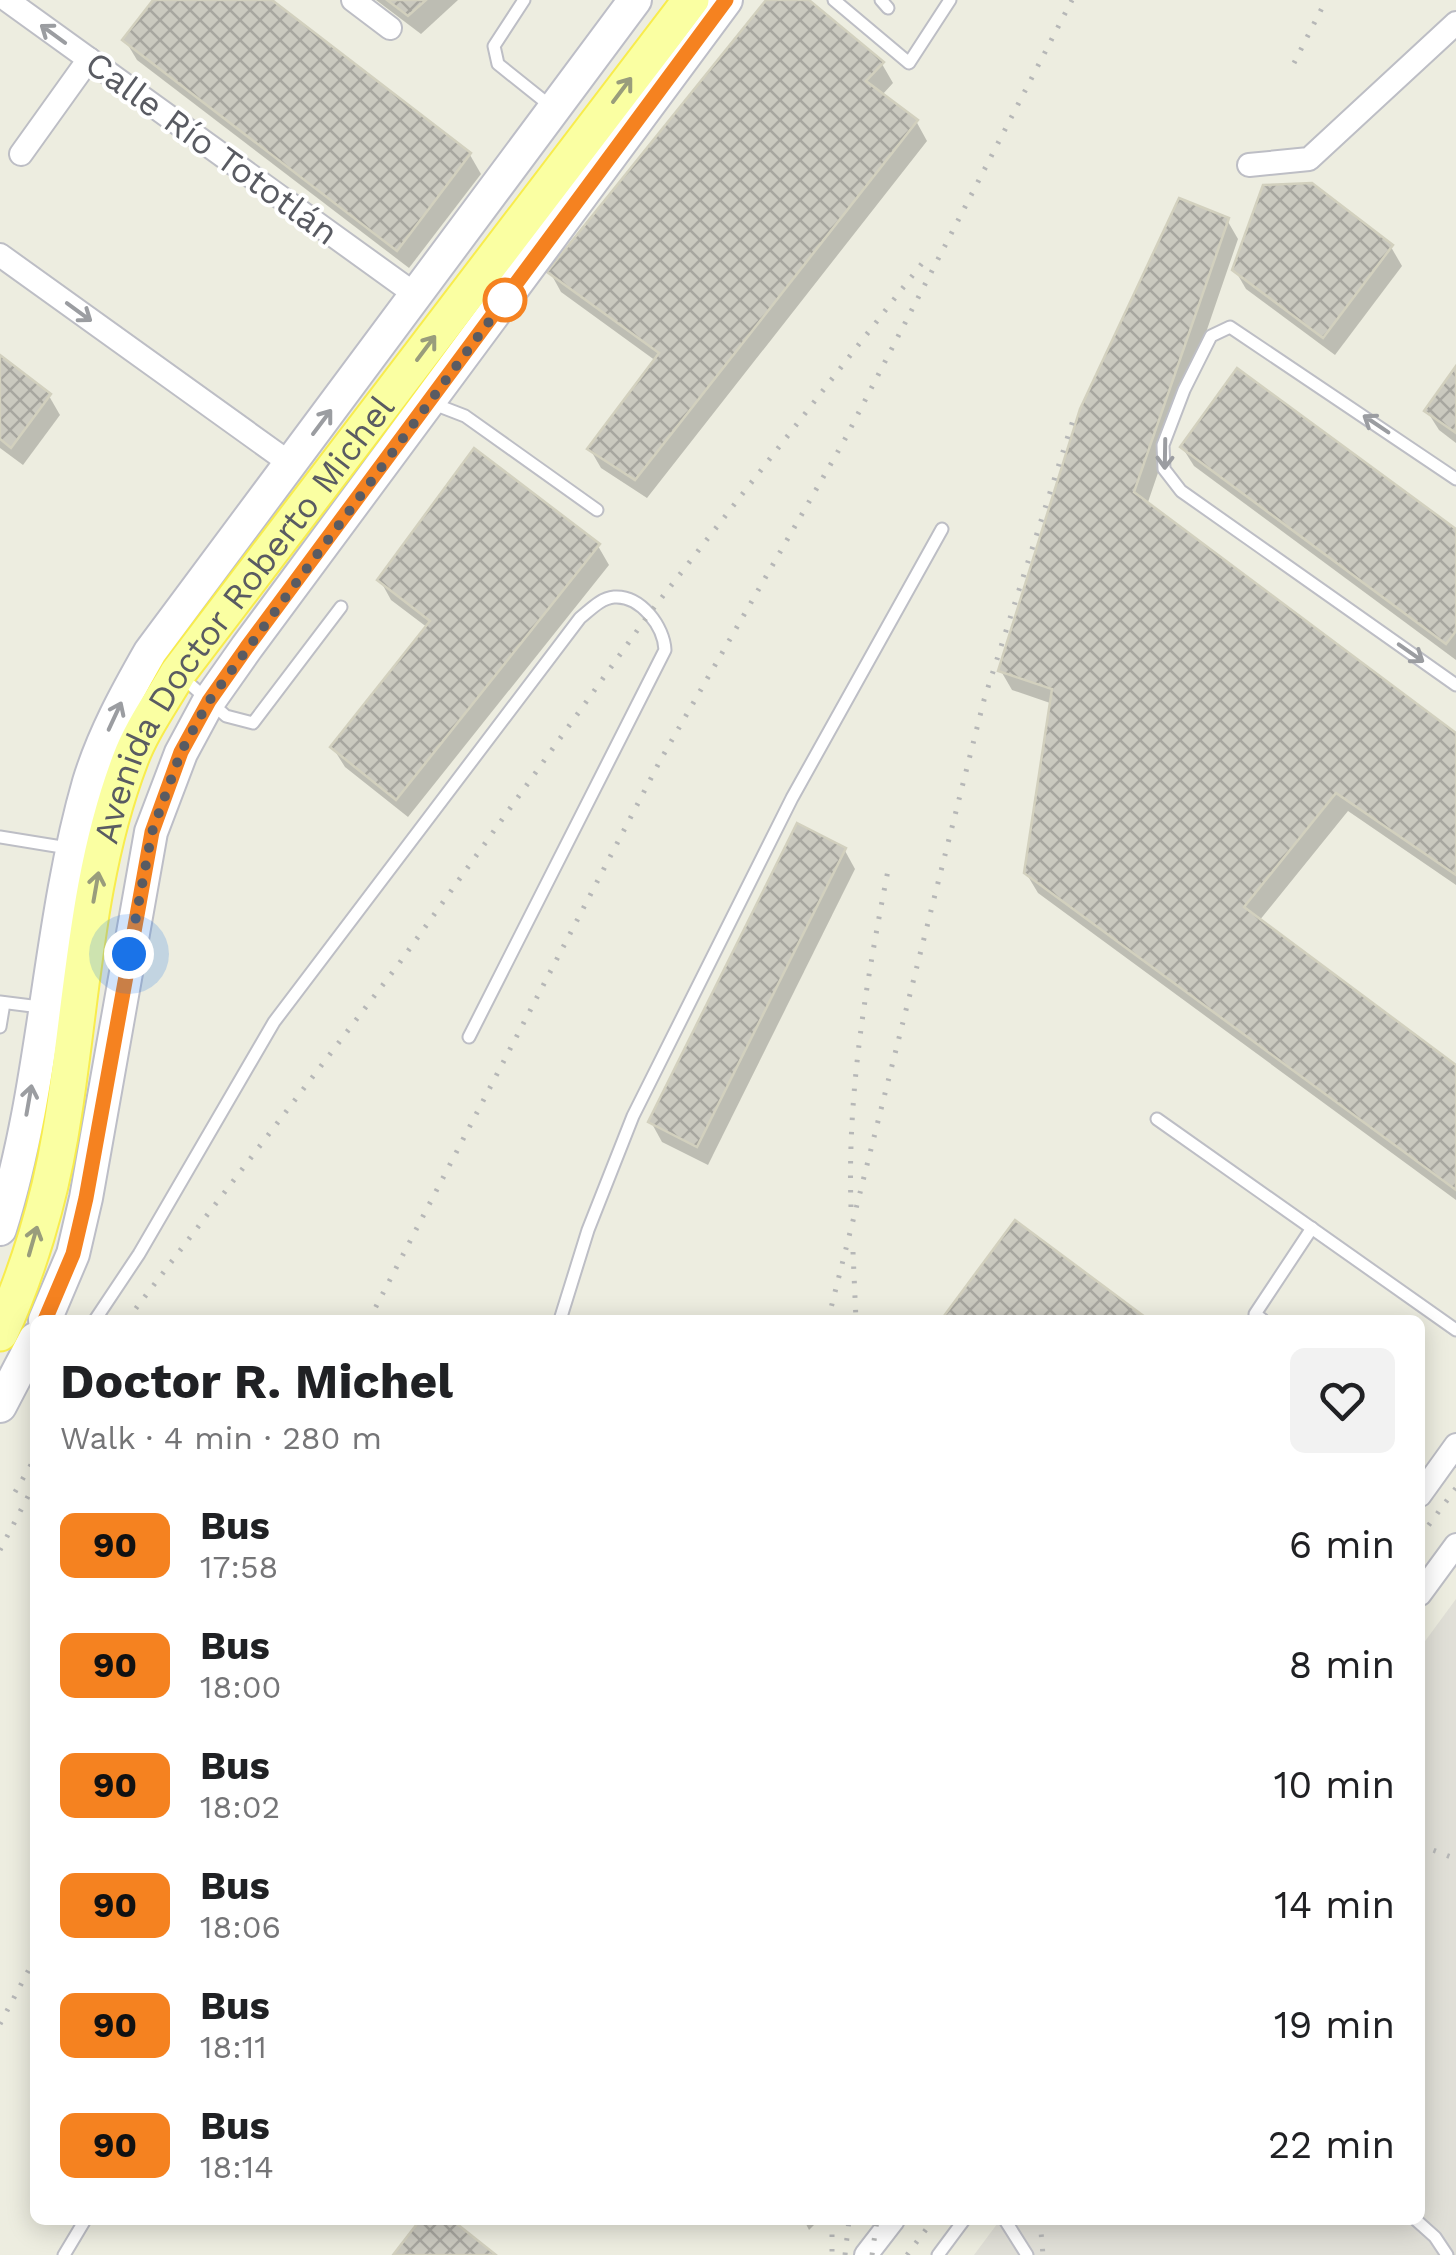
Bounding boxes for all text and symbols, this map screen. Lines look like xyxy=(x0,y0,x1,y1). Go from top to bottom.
one-way arrow xyxy=(40,23,68,44)
street label: Calle Río Tototlán xyxy=(78,42,346,254)
one-way arrow xyxy=(612,77,633,104)
unlabelled marker xyxy=(484,279,526,321)
one-way arrow xyxy=(65,301,93,322)
one-way arrow xyxy=(415,335,436,362)
street label: Avenida Doctor Roberto Michel xyxy=(84,387,403,848)
one-way arrow xyxy=(312,409,333,436)
one-way arrow xyxy=(1362,414,1390,435)
one-way arrow xyxy=(1156,437,1175,470)
one-way arrow xyxy=(1397,643,1424,664)
one-way arrow xyxy=(107,702,126,732)
one-way arrow xyxy=(87,872,106,904)
your location xyxy=(104,929,154,979)
one-way arrow xyxy=(20,1084,39,1117)
one-way arrow xyxy=(24,1226,43,1257)
button: heart xyxy=(1290,1348,1395,1453)
text: Doctor R. Michel xyxy=(60,1353,453,1410)
text: Walk · 4 min · 280 m xyxy=(60,1419,382,1457)
text: Bus xyxy=(200,1504,270,1548)
text: 6 min xyxy=(1289,1523,1395,1567)
text: 90 xyxy=(93,1524,137,1566)
text: 17:58 xyxy=(200,1548,278,1586)
text: Bus xyxy=(200,1624,270,1668)
text: 8 min xyxy=(1289,1643,1395,1687)
text: 90 xyxy=(93,1644,137,1686)
text: 18:00 xyxy=(200,1668,281,1706)
text: Bus xyxy=(200,1744,270,1788)
text: 10 min xyxy=(1274,1763,1395,1807)
text: 90 xyxy=(93,1764,137,1806)
text: 18:02 xyxy=(200,1788,280,1826)
text: Bus xyxy=(200,1864,270,1908)
text: 14 min xyxy=(1274,1883,1395,1927)
text: 90 xyxy=(93,1884,137,1926)
text: 18:06 xyxy=(200,1908,281,1946)
text: Bus xyxy=(200,1984,270,2028)
text: 19 min xyxy=(1274,2003,1395,2047)
text: 90 xyxy=(93,2004,137,2046)
text: 18:11 xyxy=(200,2028,267,2066)
text: Bus xyxy=(200,2104,270,2148)
text: 22 min xyxy=(1268,2123,1395,2167)
text: 90 xyxy=(93,2124,137,2166)
text: 18:14 xyxy=(200,2148,274,2186)

